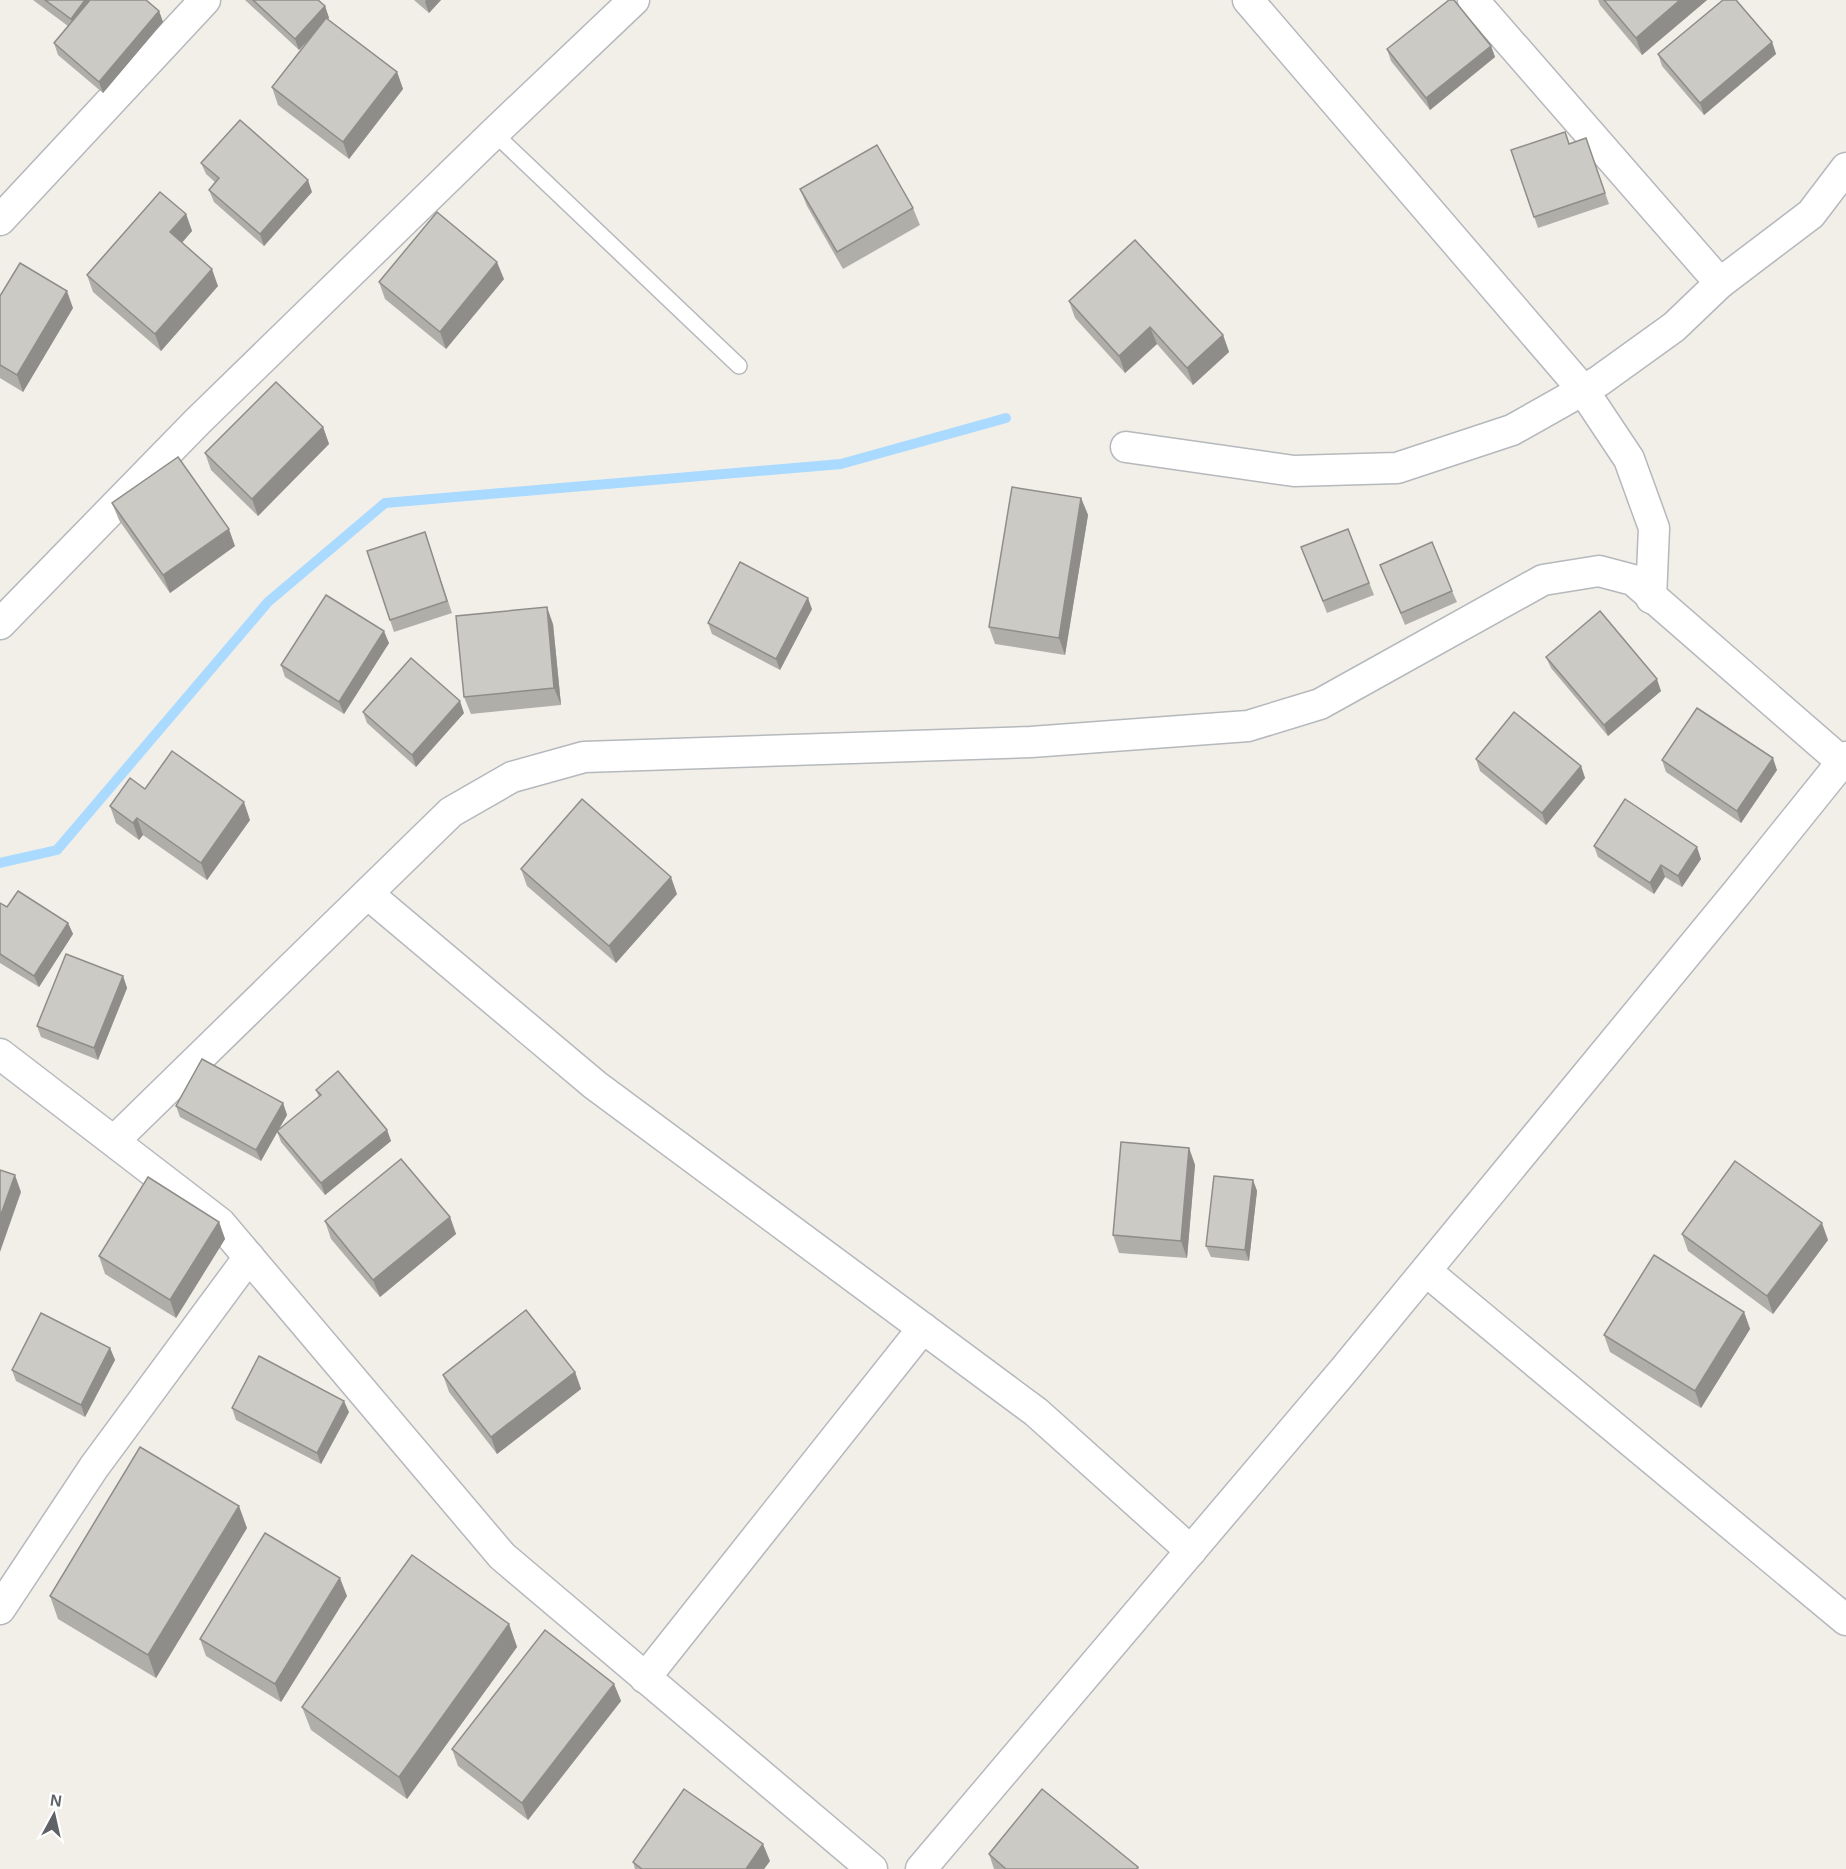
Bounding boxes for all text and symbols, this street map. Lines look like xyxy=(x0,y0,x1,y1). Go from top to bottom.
north arrow xyxy=(24,1785,84,1845)
text: N xyxy=(49,1791,63,1810)

